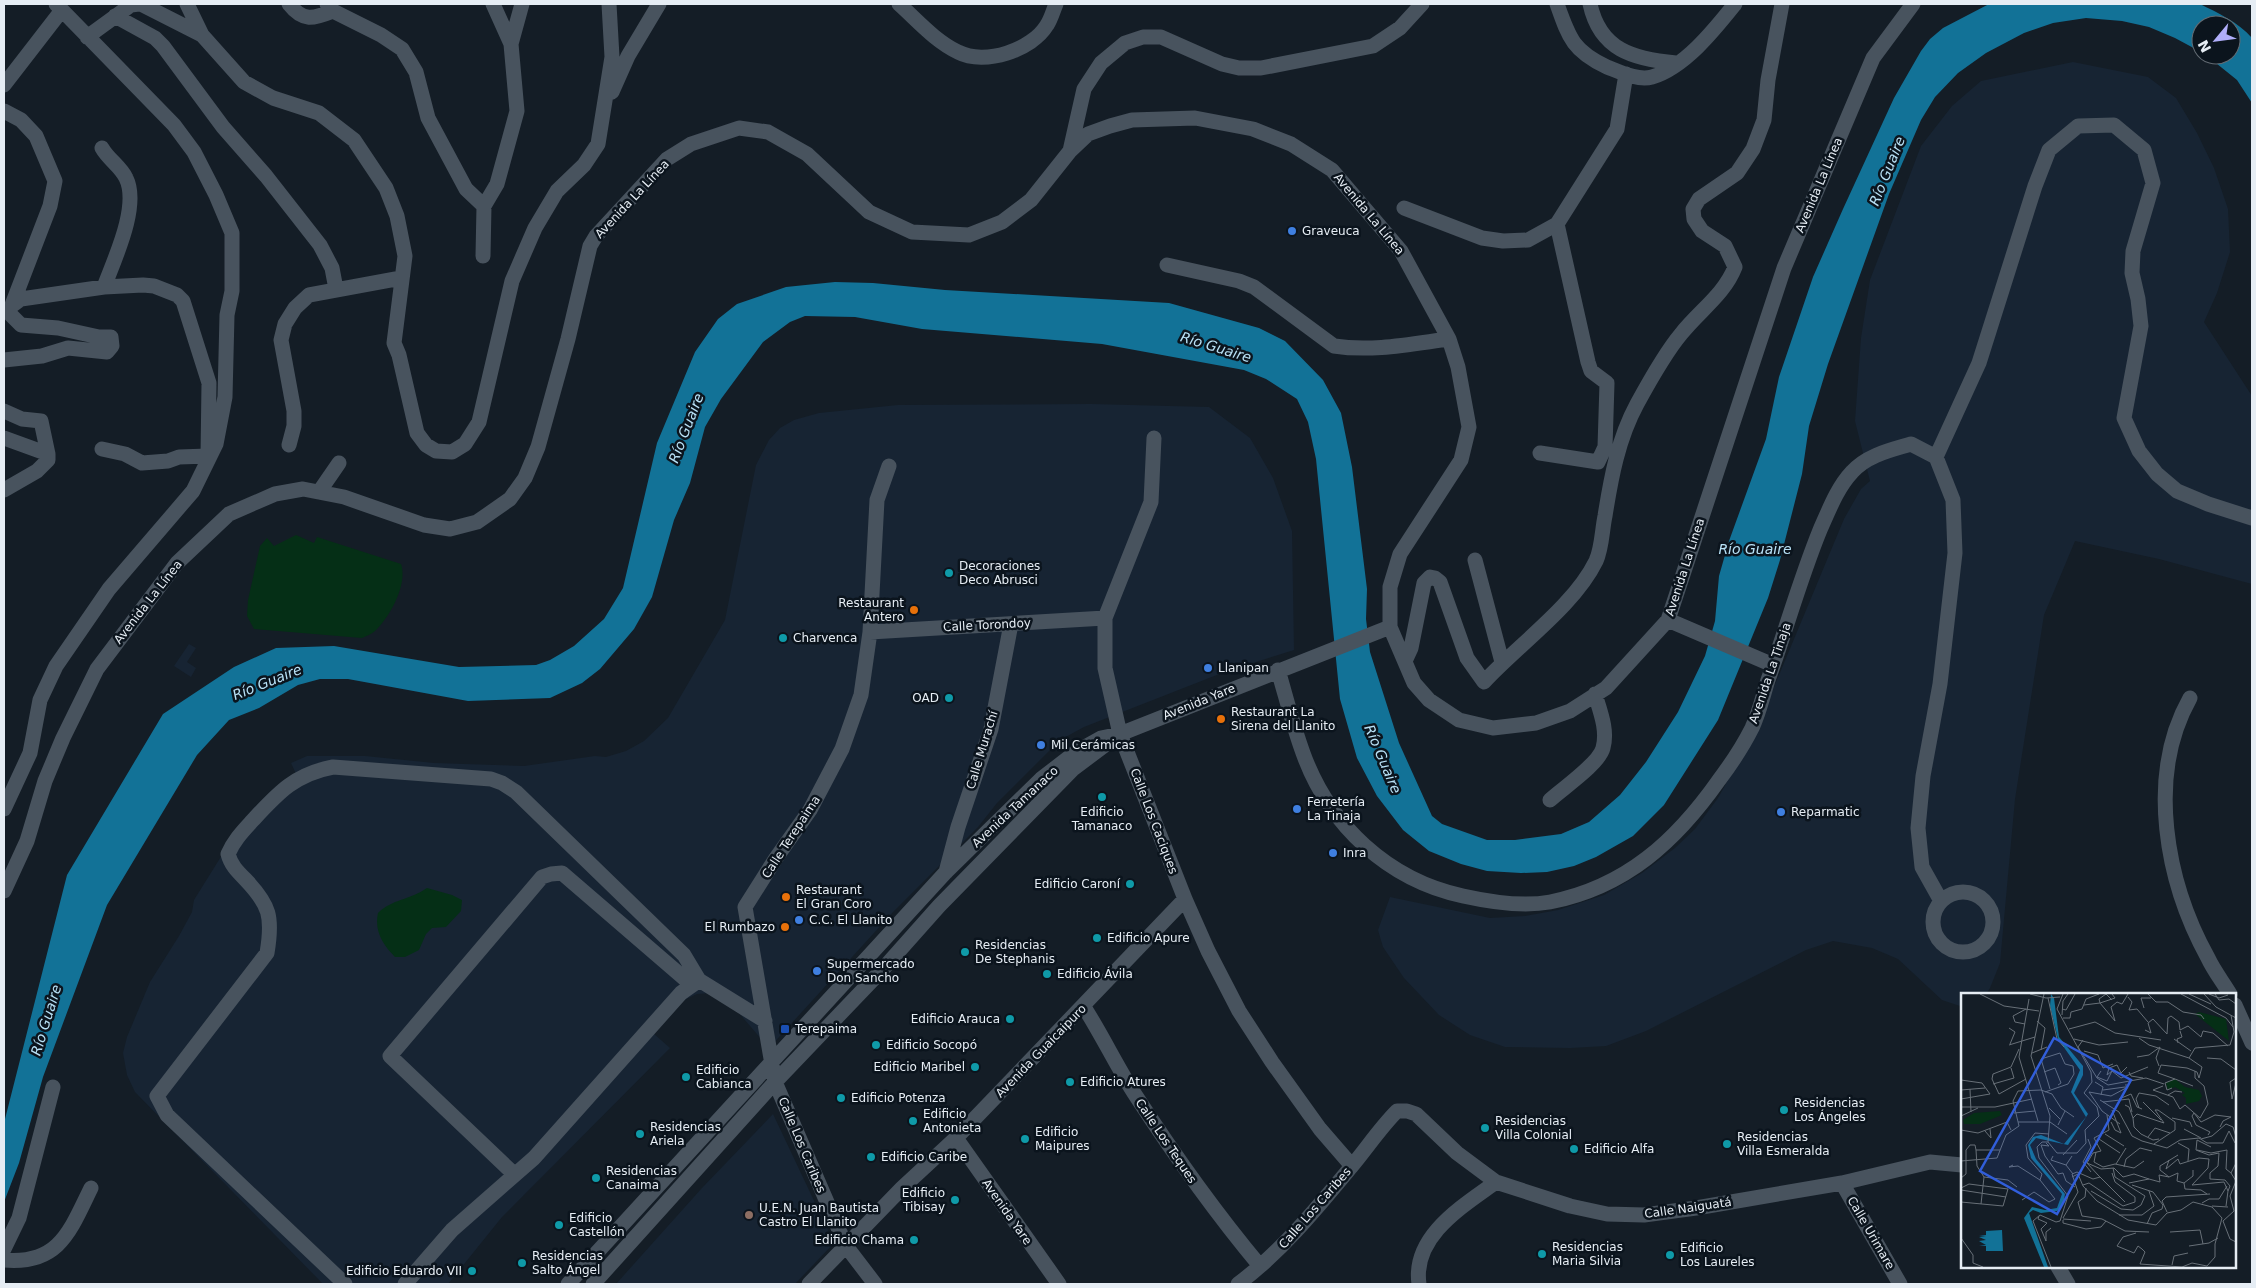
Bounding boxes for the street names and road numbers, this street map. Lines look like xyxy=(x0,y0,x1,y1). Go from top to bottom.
street label: Avenida La Línea xyxy=(1793,135,1845,235)
street label: Avenida La Línea xyxy=(592,157,672,241)
street label: Avenida La Línea xyxy=(1331,170,1407,258)
street label: Avenida La Línea xyxy=(1663,516,1707,618)
street label: Avenida La Línea xyxy=(111,558,185,646)
street label: Calle Torondoy xyxy=(943,616,1031,634)
street label: Avenida La Tinaja xyxy=(1746,621,1794,725)
street label: Avenida Yare xyxy=(1161,681,1237,723)
street label: Calle Murachí xyxy=(963,708,1001,791)
street label: Avenida Tamanaco xyxy=(969,764,1061,850)
street label: Calle Los Caciques xyxy=(1127,766,1181,876)
street label: Calle Terepaima xyxy=(759,793,823,881)
street label: Avenida Guaicaipuro xyxy=(993,1002,1089,1100)
street label: Calle Los Caribes xyxy=(775,1095,829,1195)
street label: Calle Los Teques xyxy=(1133,1096,1199,1186)
street label: Calle Los Caribes xyxy=(1276,1165,1354,1251)
street label: Avenida Yare xyxy=(979,1177,1035,1247)
street label: Calle Urimare xyxy=(1845,1194,1897,1272)
street label: Calle Naiguatá xyxy=(1644,1195,1732,1221)

